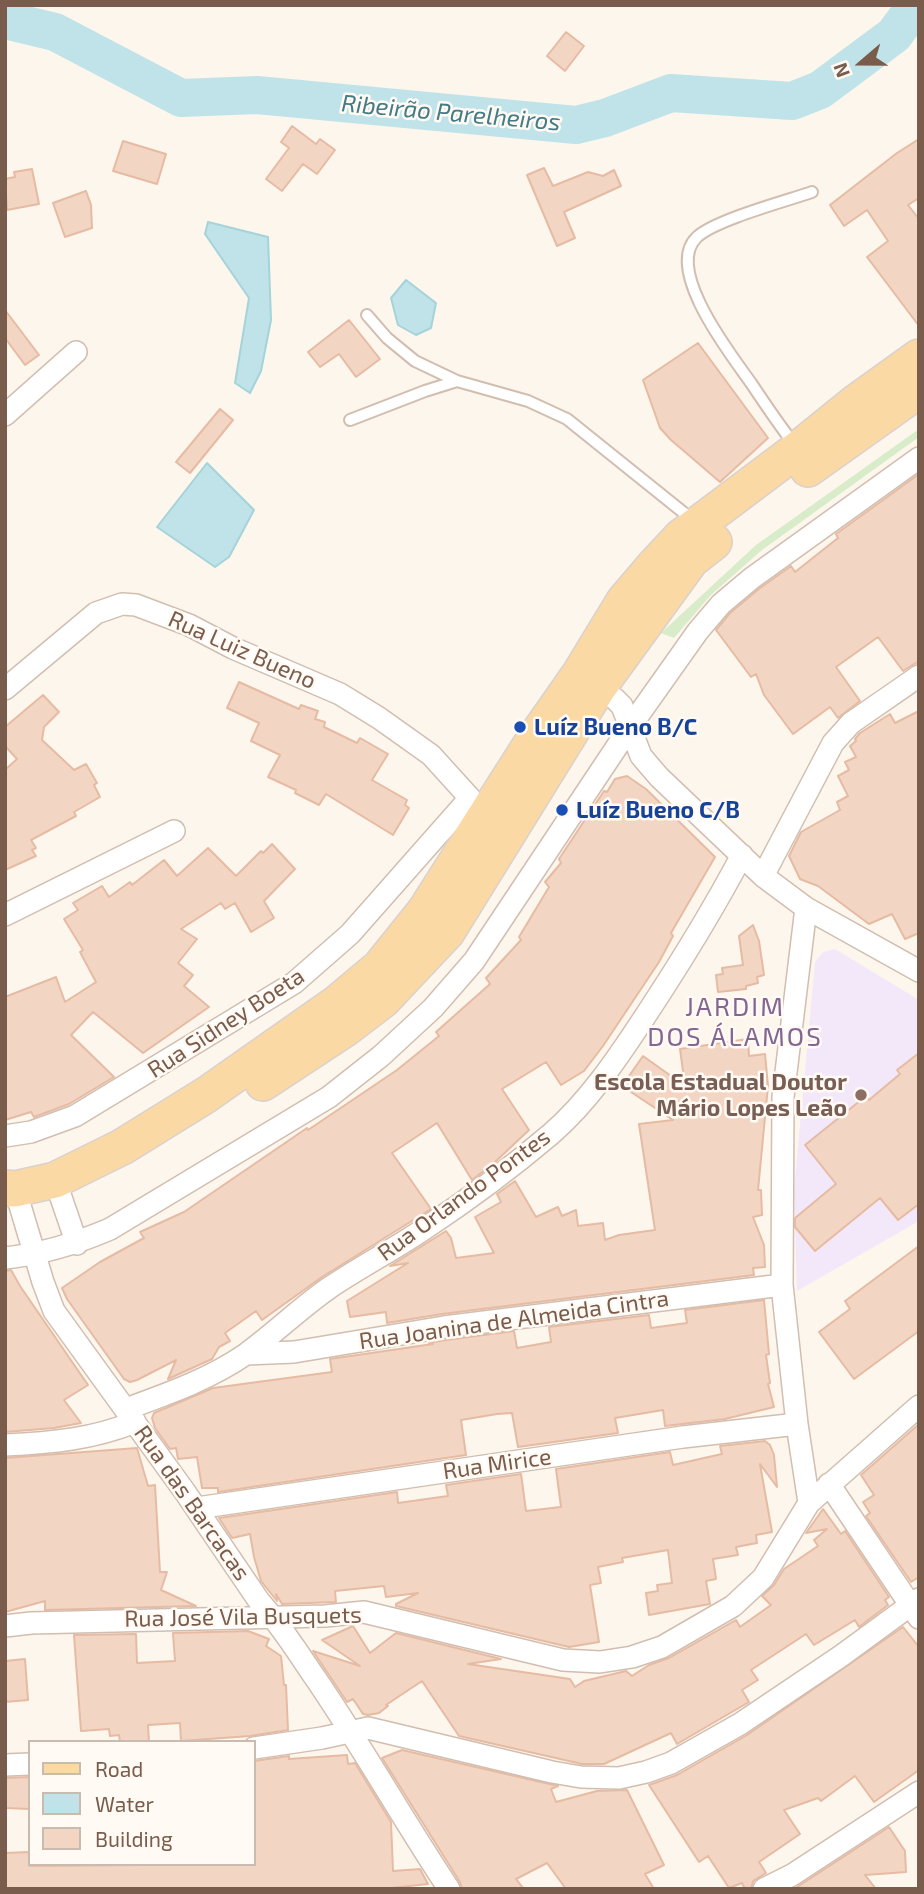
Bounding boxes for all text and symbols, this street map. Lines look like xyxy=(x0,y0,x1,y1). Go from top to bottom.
north arrow xyxy=(826,28,896,98)
text: N xyxy=(828,60,854,81)
water label: Ribeirão Parelheiros xyxy=(340,89,562,137)
street label: Rua Luiz Bueno xyxy=(164,605,320,695)
place label: Luíz Bueno B/C xyxy=(534,713,697,741)
marker: Luíz Bueno B/C xyxy=(512,719,528,735)
place label: Luíz Bueno C/B xyxy=(576,796,740,824)
marker: Luíz Bueno C/B xyxy=(554,802,570,818)
street label: Rua Sidney Boeta xyxy=(143,962,309,1084)
district label: JARDIM DOS ÁLAMOS xyxy=(649,991,821,1052)
place label: Escola Estadual Doutor Mário Lopes Leão xyxy=(594,1068,847,1122)
marker: Escola Estadual Doutor Mário Lopes Leão xyxy=(853,1087,869,1103)
street label: Rua Orlando Pontes xyxy=(372,1123,556,1267)
street label: Rua Joanina de Almeida Cintra xyxy=(357,1285,671,1355)
street label: Rua das Barcacas xyxy=(128,1420,256,1586)
street label: Rua Mirice xyxy=(441,1443,553,1485)
street label: Rua José Vila Busquets xyxy=(124,1601,362,1633)
legend xyxy=(28,1740,256,1866)
text: Road xyxy=(95,1756,143,1781)
text: Water xyxy=(95,1791,154,1816)
text: Building xyxy=(95,1826,173,1851)

